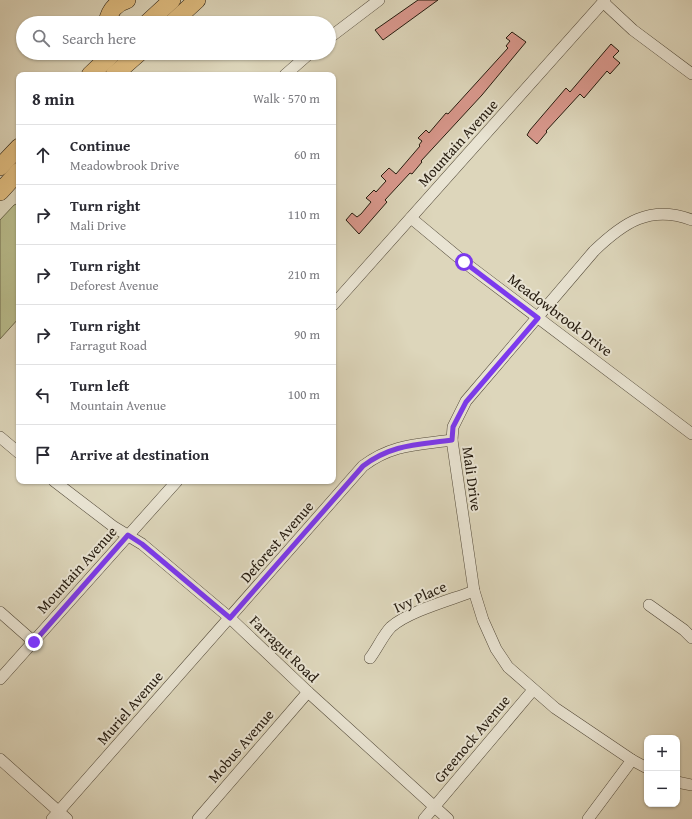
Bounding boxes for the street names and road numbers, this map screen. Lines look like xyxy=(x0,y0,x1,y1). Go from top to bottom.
street label: Mountain Avenue xyxy=(413,94,503,191)
street label: Meadowbrook Drive xyxy=(504,268,617,361)
street label: Mali Drive xyxy=(458,445,487,512)
street label: Deforest Avenue xyxy=(235,496,318,587)
street label: Mountain Avenue xyxy=(32,521,122,618)
street label: Ivy Place xyxy=(390,576,450,618)
street label: Farragut Road xyxy=(245,610,324,687)
street label: Muriel Avenue xyxy=(92,666,168,749)
street label: Greenock Avenue xyxy=(429,690,514,787)
street label: Mobus Avenue xyxy=(203,704,278,787)

